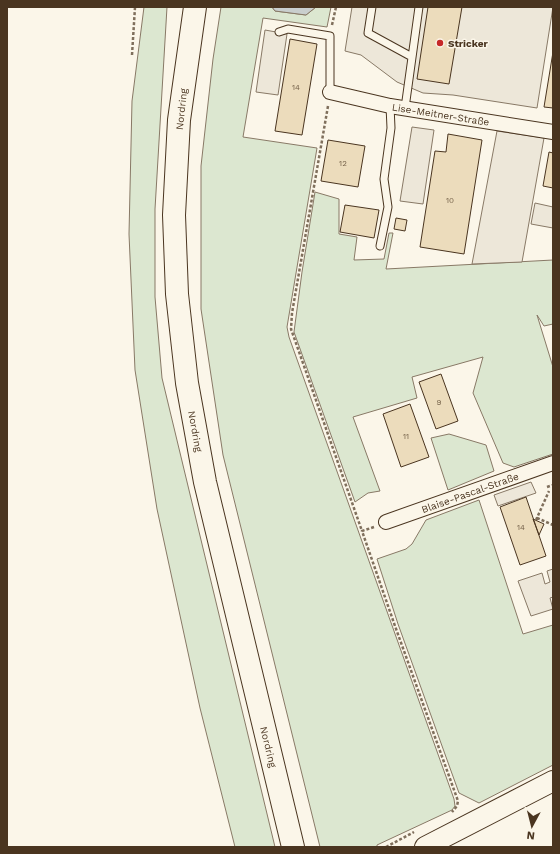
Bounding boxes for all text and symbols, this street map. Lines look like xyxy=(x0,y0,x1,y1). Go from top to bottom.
marker: Stricker xyxy=(435,38,445,48)
place label: Stricker xyxy=(448,38,488,49)
house number: 14 xyxy=(292,83,300,92)
street label: Nordring xyxy=(174,87,189,130)
street label: Lise-Meitner-Straße xyxy=(391,101,490,128)
house number: 12 xyxy=(339,159,347,168)
house number: 10 xyxy=(446,196,454,205)
house number: 9 xyxy=(437,398,442,407)
street label: Nordring xyxy=(186,410,205,454)
house number: 11 xyxy=(403,432,409,441)
street label: Blaise-Pascal-Straße xyxy=(420,471,520,515)
house number: 14 xyxy=(517,523,525,532)
street label: Nordring xyxy=(258,725,279,769)
north arrow xyxy=(512,806,552,846)
text: N xyxy=(526,828,536,842)

